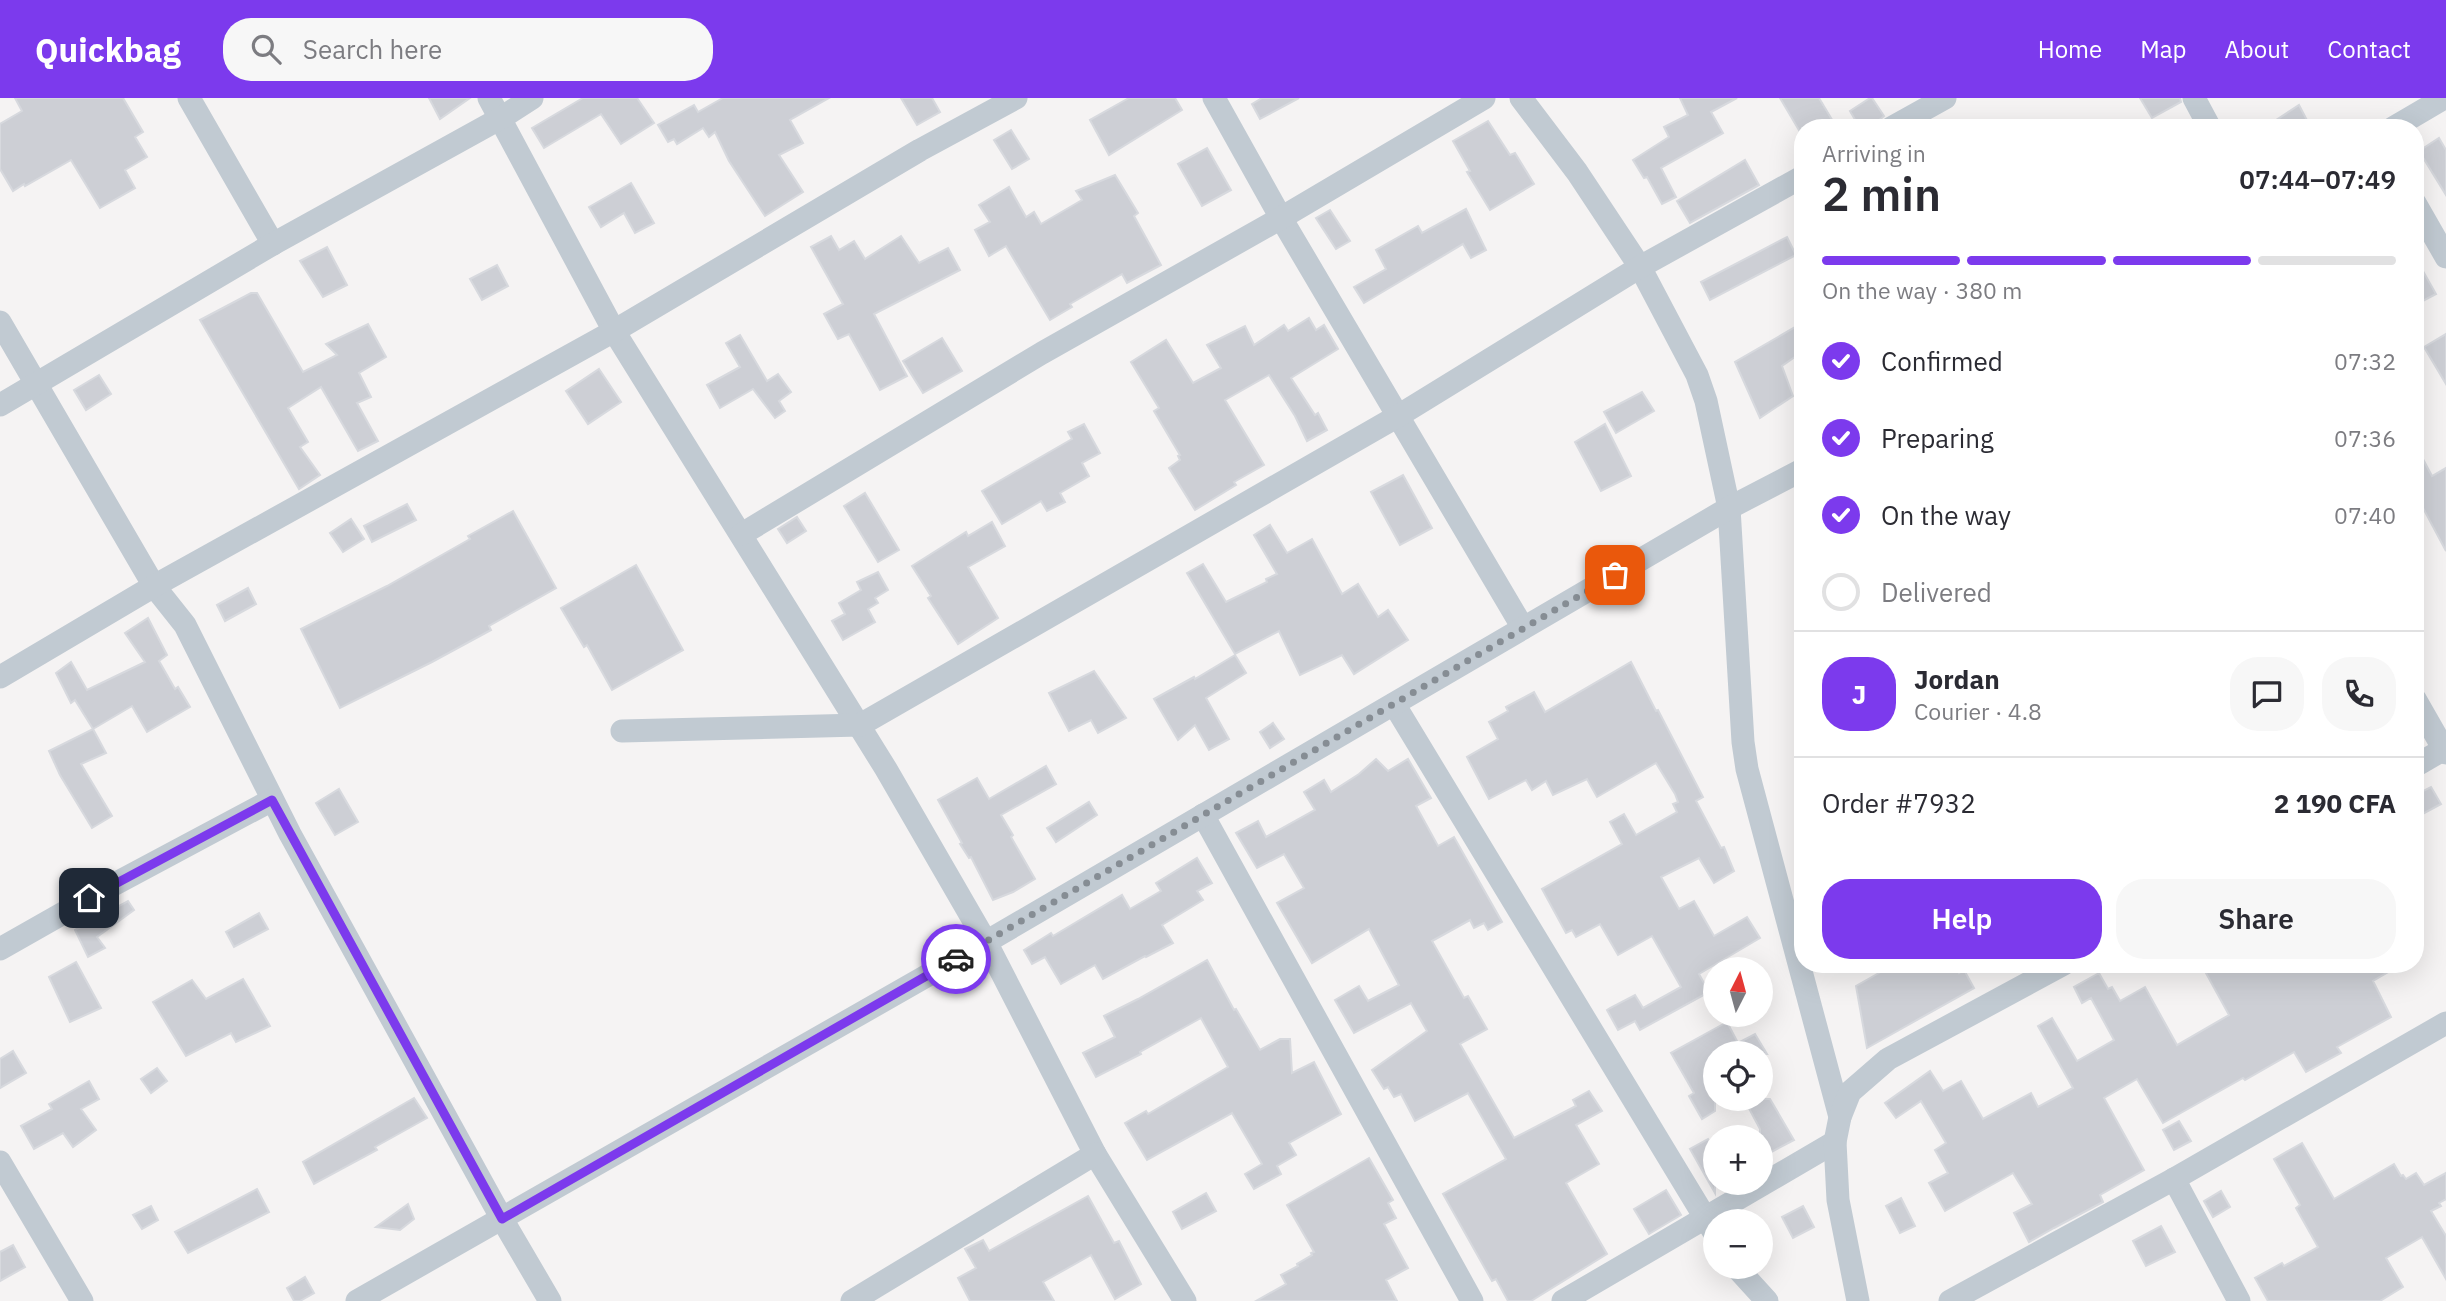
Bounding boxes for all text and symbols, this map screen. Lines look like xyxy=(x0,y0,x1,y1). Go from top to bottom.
search box xyxy=(223,18,713,81)
text: Quickbag xyxy=(35,28,181,71)
icon: search xyxy=(247,30,285,68)
text: Search here xyxy=(303,32,442,66)
text: Home xyxy=(2038,33,2102,65)
text: Map xyxy=(2140,33,2186,65)
text: About xyxy=(2224,33,2289,65)
text: Contact xyxy=(2327,33,2411,65)
text: Arriving in xyxy=(1822,138,1926,168)
text: 07:44–07:49 xyxy=(2239,162,2396,196)
text: 2 min xyxy=(1822,164,1941,224)
text: On the way · 380 m xyxy=(1822,275,2022,305)
icon: check xyxy=(1822,342,1860,380)
text: Confirmed xyxy=(1881,344,2003,378)
text: 07:32 xyxy=(2334,346,2396,376)
icon: check xyxy=(1822,419,1860,457)
text: Preparing xyxy=(1881,421,1994,455)
text: 07:36 xyxy=(2334,423,2396,453)
icon: check xyxy=(1822,496,1860,534)
text: On the way xyxy=(1881,498,2011,532)
text: 07:40 xyxy=(2334,500,2396,530)
pin xyxy=(1585,545,1645,605)
icon: bag xyxy=(1596,556,1634,594)
text: Delivered xyxy=(1881,575,1992,609)
button: chat xyxy=(2230,657,2304,731)
button: phone xyxy=(2322,657,2396,731)
text: Jordan xyxy=(1914,662,2000,696)
text: J xyxy=(1852,677,1866,711)
text: Courier · 4.8 xyxy=(1914,696,2042,726)
text: Order #7932 xyxy=(1822,786,1976,820)
text: 2 190 CFA xyxy=(2274,786,2396,820)
pin xyxy=(59,868,119,928)
icon: home xyxy=(70,879,108,917)
button: Help xyxy=(1822,879,2102,959)
button: Share xyxy=(2116,879,2396,959)
courier xyxy=(921,924,991,994)
icon: car xyxy=(937,940,975,978)
north arrow xyxy=(1703,957,1773,1027)
map controls xyxy=(1703,957,1773,1279)
button: locate xyxy=(1703,1041,1773,1111)
button: + xyxy=(1703,1125,1773,1195)
button: − xyxy=(1703,1209,1773,1279)

